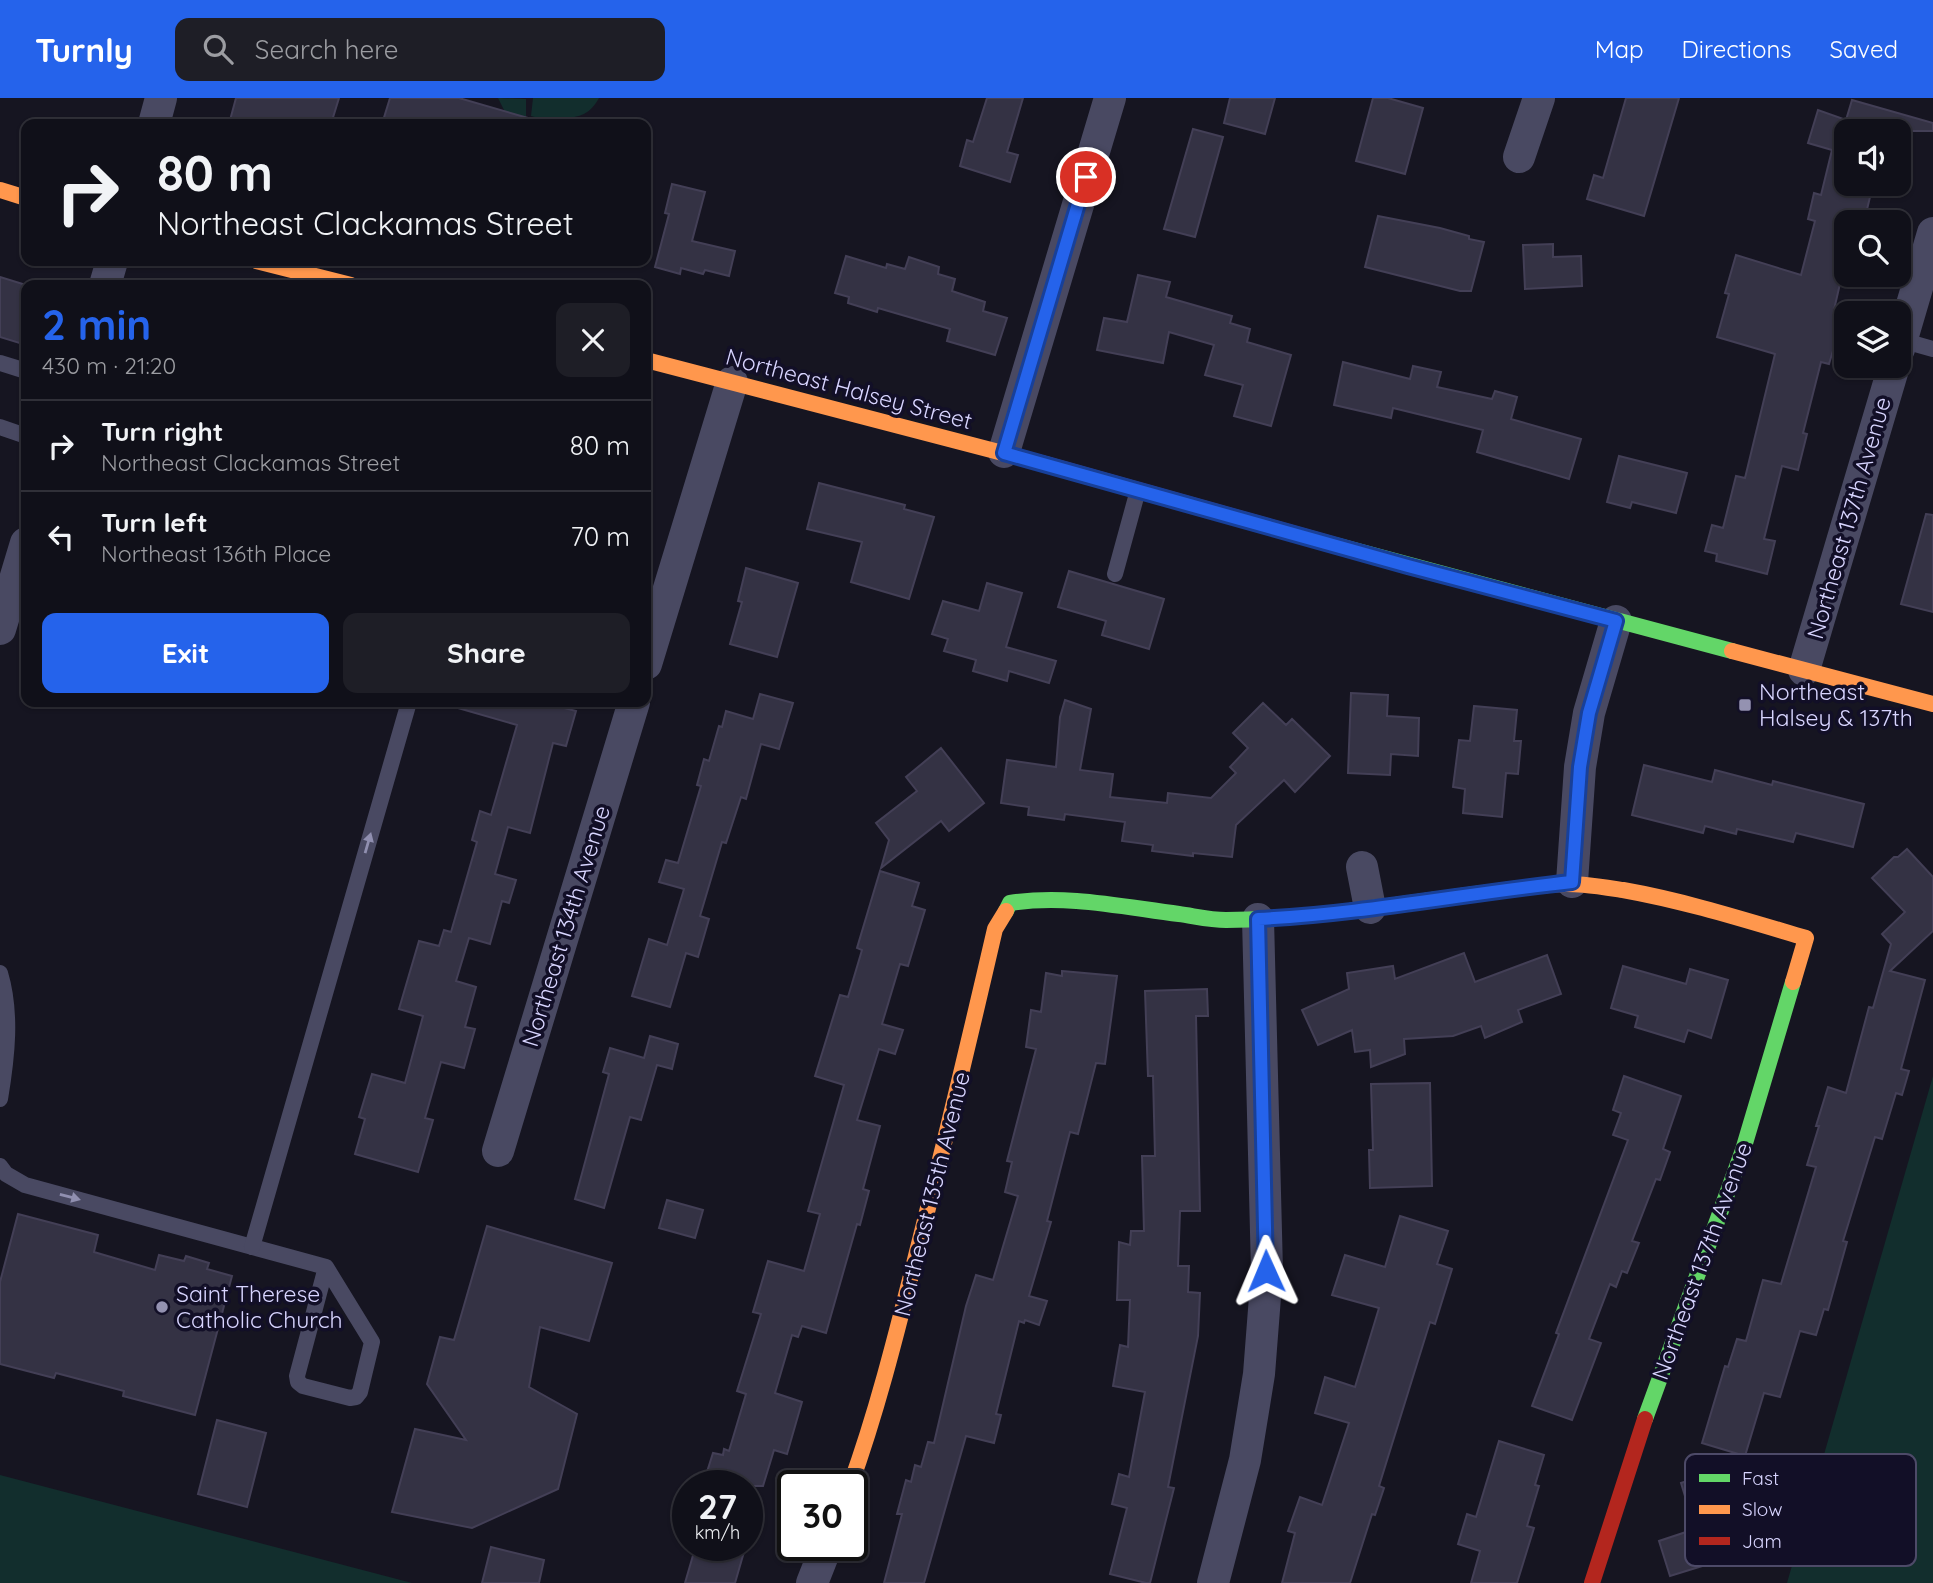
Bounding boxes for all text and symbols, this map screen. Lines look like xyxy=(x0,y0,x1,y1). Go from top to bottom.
search box xyxy=(175,18,665,81)
text: Turnly xyxy=(35,29,133,70)
icon: search xyxy=(199,30,237,68)
text: Search here xyxy=(255,33,398,66)
text: Map xyxy=(1595,34,1644,64)
text: Directions xyxy=(1682,34,1792,64)
text: Saved xyxy=(1830,34,1898,64)
map controls xyxy=(1834,119,1911,378)
button: sound xyxy=(1834,119,1911,196)
text: 80 m xyxy=(157,142,273,203)
icon: right xyxy=(42,147,133,238)
pin xyxy=(1056,147,1116,207)
icon: arrive xyxy=(1067,158,1105,196)
text: Northeast Clackamas Street xyxy=(157,203,574,243)
button: search xyxy=(1834,210,1911,287)
text: 2 min xyxy=(42,298,151,351)
button: layers xyxy=(1834,301,1911,378)
button: close xyxy=(556,303,630,377)
street label: Northeast Halsey Street xyxy=(723,342,976,435)
text: 430 m · 21:20 xyxy=(42,351,176,380)
street label: Northeast 137th Avenue xyxy=(1800,394,1897,642)
text: Turn right xyxy=(101,415,223,448)
icon: right xyxy=(42,427,80,465)
text: 80 m xyxy=(570,429,630,462)
text: Northeast Clackamas Street xyxy=(101,448,400,477)
text: Turn left xyxy=(101,506,208,539)
icon: left xyxy=(42,518,80,556)
text: 70 m xyxy=(570,520,630,553)
text: Northeast 136th Place xyxy=(101,539,331,568)
button: Exit xyxy=(42,613,329,693)
button: Share xyxy=(343,613,630,693)
place label: Northeast Halsey & 137th xyxy=(1759,677,1913,732)
marker: Northeast Halsey & 137th xyxy=(1737,697,1753,713)
street label: Northeast 134th Avenue xyxy=(515,802,616,1050)
one-way arrow xyxy=(363,832,373,853)
street label: Northeast 135th Avenue xyxy=(887,1069,976,1319)
street label: Northeast 137th Avenue xyxy=(1645,1138,1758,1383)
one-way arrow xyxy=(60,1193,81,1203)
position arrow xyxy=(1229,1234,1303,1308)
place label: Saint Therese Catholic Church xyxy=(176,1279,343,1334)
marker: Saint Therese Catholic Church xyxy=(154,1299,170,1315)
legend xyxy=(1685,1454,1916,1566)
text: Fast xyxy=(1742,1466,1779,1490)
speed limit sign: 30 xyxy=(777,1470,868,1561)
text: 27 xyxy=(698,1484,737,1528)
text: Slow xyxy=(1742,1497,1783,1521)
text: km/h xyxy=(695,1521,740,1544)
text: Jam xyxy=(1742,1529,1782,1553)

